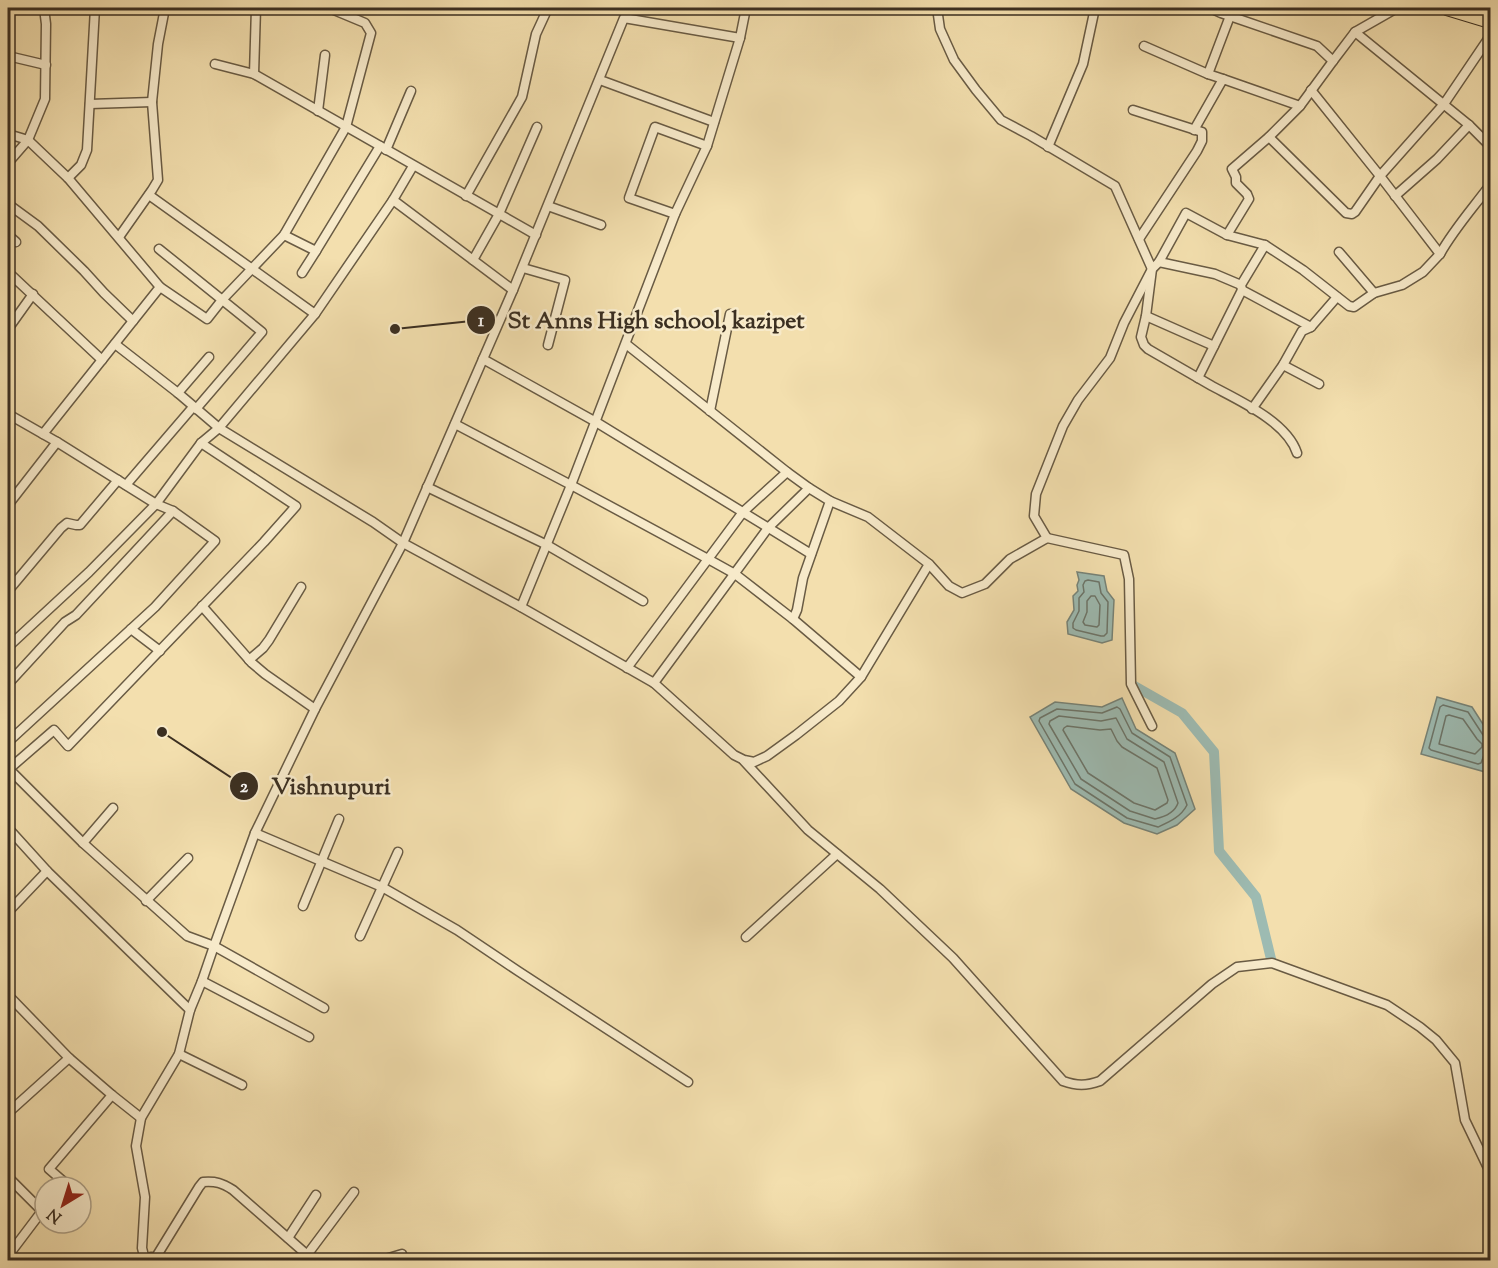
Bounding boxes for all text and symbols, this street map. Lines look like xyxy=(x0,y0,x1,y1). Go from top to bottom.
callout: St Anns High school, kazipet xyxy=(466,299,817,341)
text: St Anns High school, kazipet xyxy=(507,305,805,339)
text: 1 xyxy=(478,309,485,335)
callout: Vishnupuri xyxy=(229,765,402,807)
text: Vishnupuri xyxy=(271,771,391,805)
text: 2 xyxy=(240,775,249,801)
north arrow xyxy=(33,1175,93,1235)
text: N xyxy=(43,1202,67,1228)

